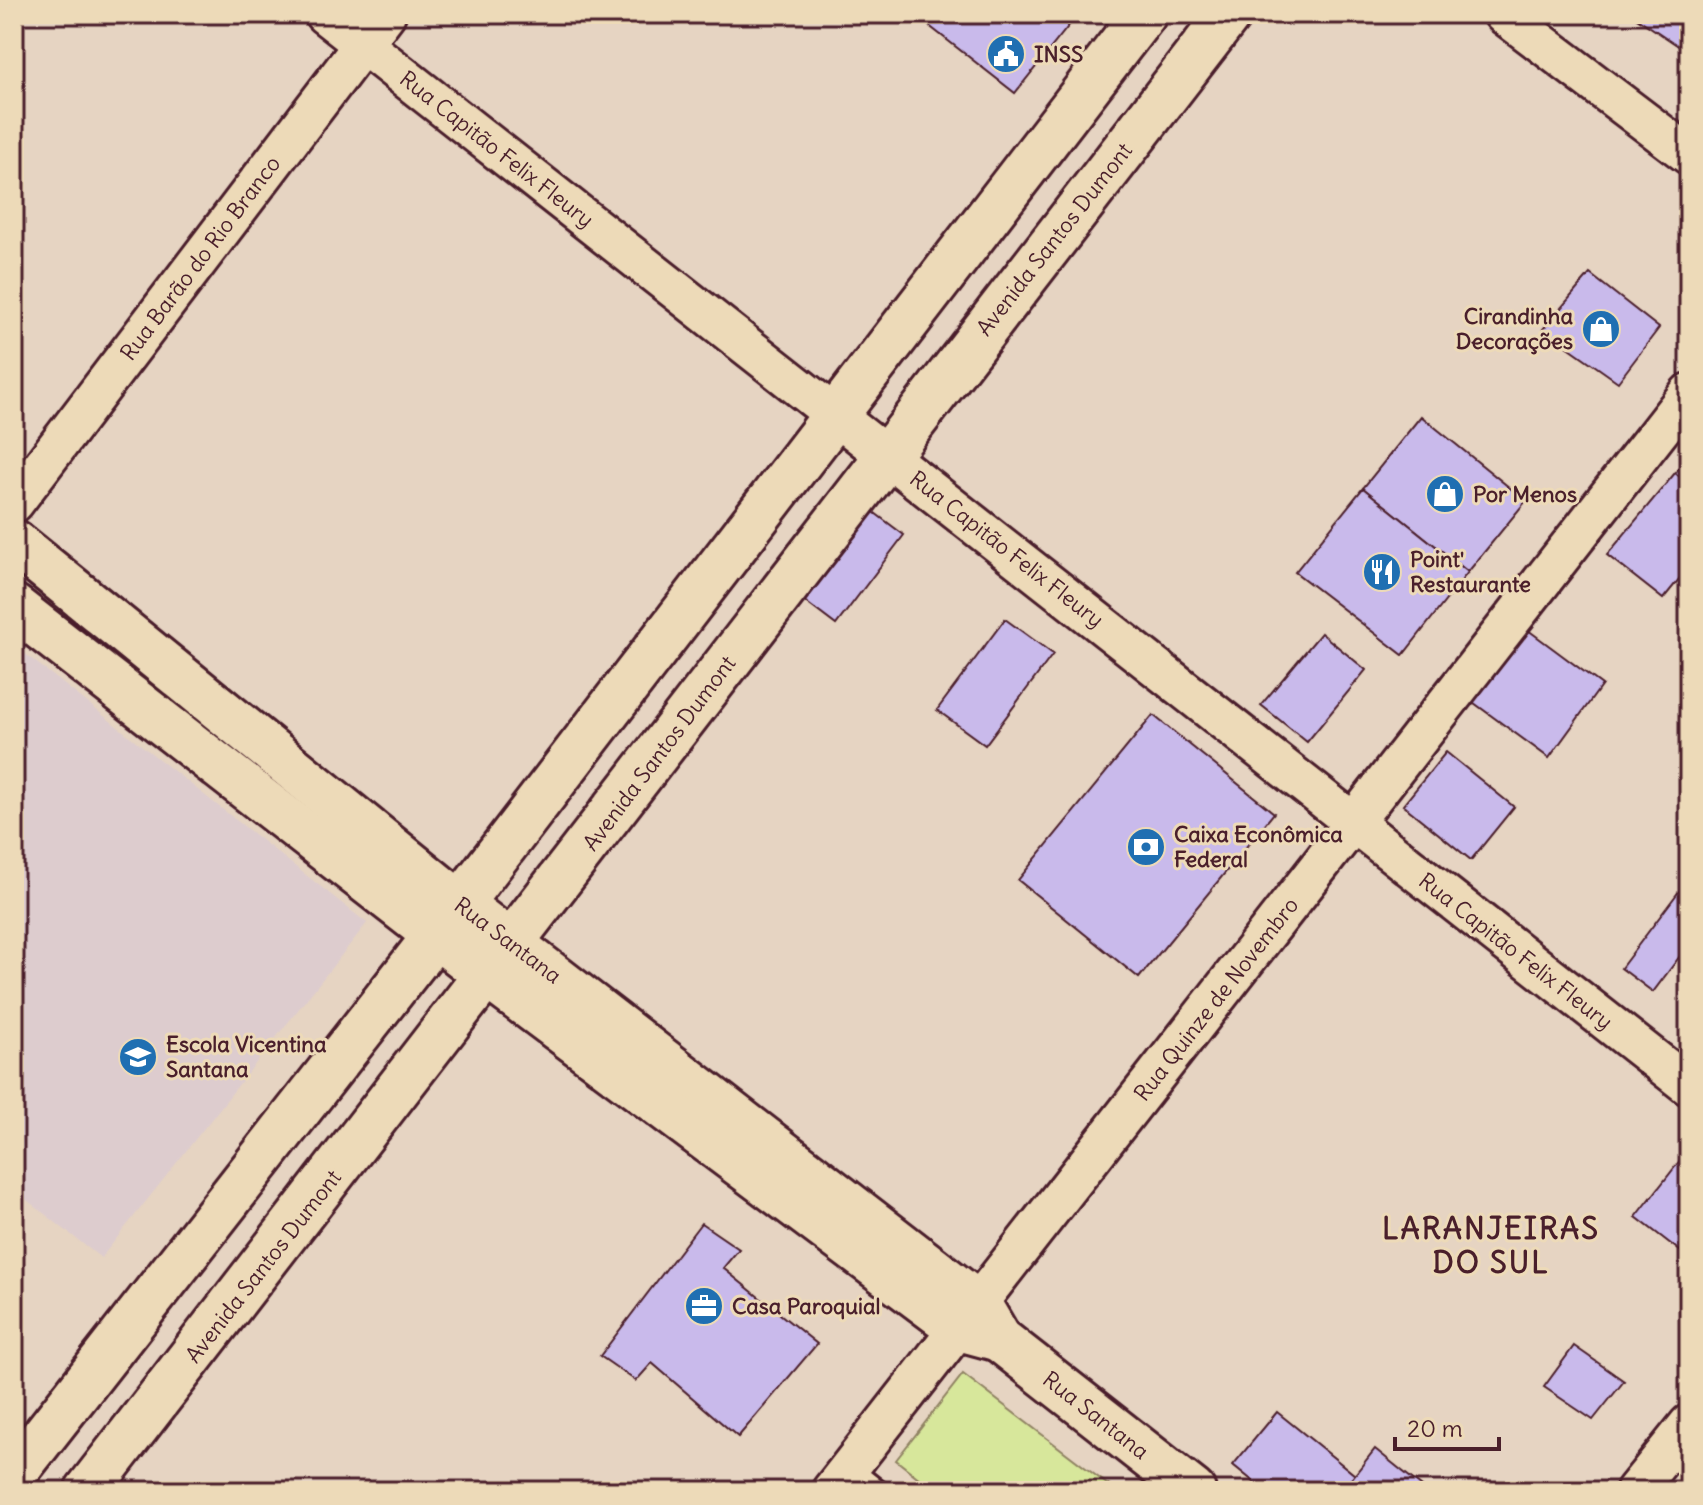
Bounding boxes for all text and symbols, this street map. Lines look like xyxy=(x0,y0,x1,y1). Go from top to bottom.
public building icon: INSS xyxy=(985,33,1027,75)
place label: INSS xyxy=(1034,40,1083,68)
street label: Rua Capitão Felix Fleury xyxy=(394,64,600,234)
street label: Avenida Santos Dumont xyxy=(970,137,1138,341)
street label: Rua Barão do Rio Branco xyxy=(114,150,286,366)
place label: Cirandinha Decorações xyxy=(1456,302,1573,355)
shop icon: Cirandinha Decorações xyxy=(1580,308,1622,350)
street label: Rua Capitão Felix Fleury xyxy=(904,464,1110,634)
shop icon: Por Menos xyxy=(1424,473,1466,515)
place label: Por Menos xyxy=(1473,480,1577,508)
place label: Point' Restaurante xyxy=(1410,545,1531,598)
restaurant icon: Point' Restaurante xyxy=(1361,551,1403,593)
street label: Avenida Santos Dumont xyxy=(576,650,742,856)
place label: Caixa Econômica Federal xyxy=(1174,820,1343,873)
bank icon: Caixa Econômica Federal xyxy=(1125,826,1167,868)
street label: Rua Capitão Felix Fleury xyxy=(1413,866,1619,1036)
street label: Rua Santana xyxy=(449,891,567,989)
street label: Rua Quinze de Novembro xyxy=(1128,891,1304,1107)
place label: Escola Vicentina Santana xyxy=(166,1030,327,1083)
school or university icon: Escola Vicentina Santana xyxy=(117,1036,159,1078)
street label: Avenida Santos Dumont xyxy=(179,1164,347,1368)
district label: LARANJEIRAS DO SUL xyxy=(1382,1209,1600,1281)
office icon: Casa Paroquial xyxy=(683,1285,725,1327)
place label: Casa Paroquial xyxy=(732,1292,881,1320)
street label: Rua Santana xyxy=(1037,1365,1155,1465)
scale bar xyxy=(1395,1401,1499,1451)
text: 20 m xyxy=(1407,1413,1463,1443)

